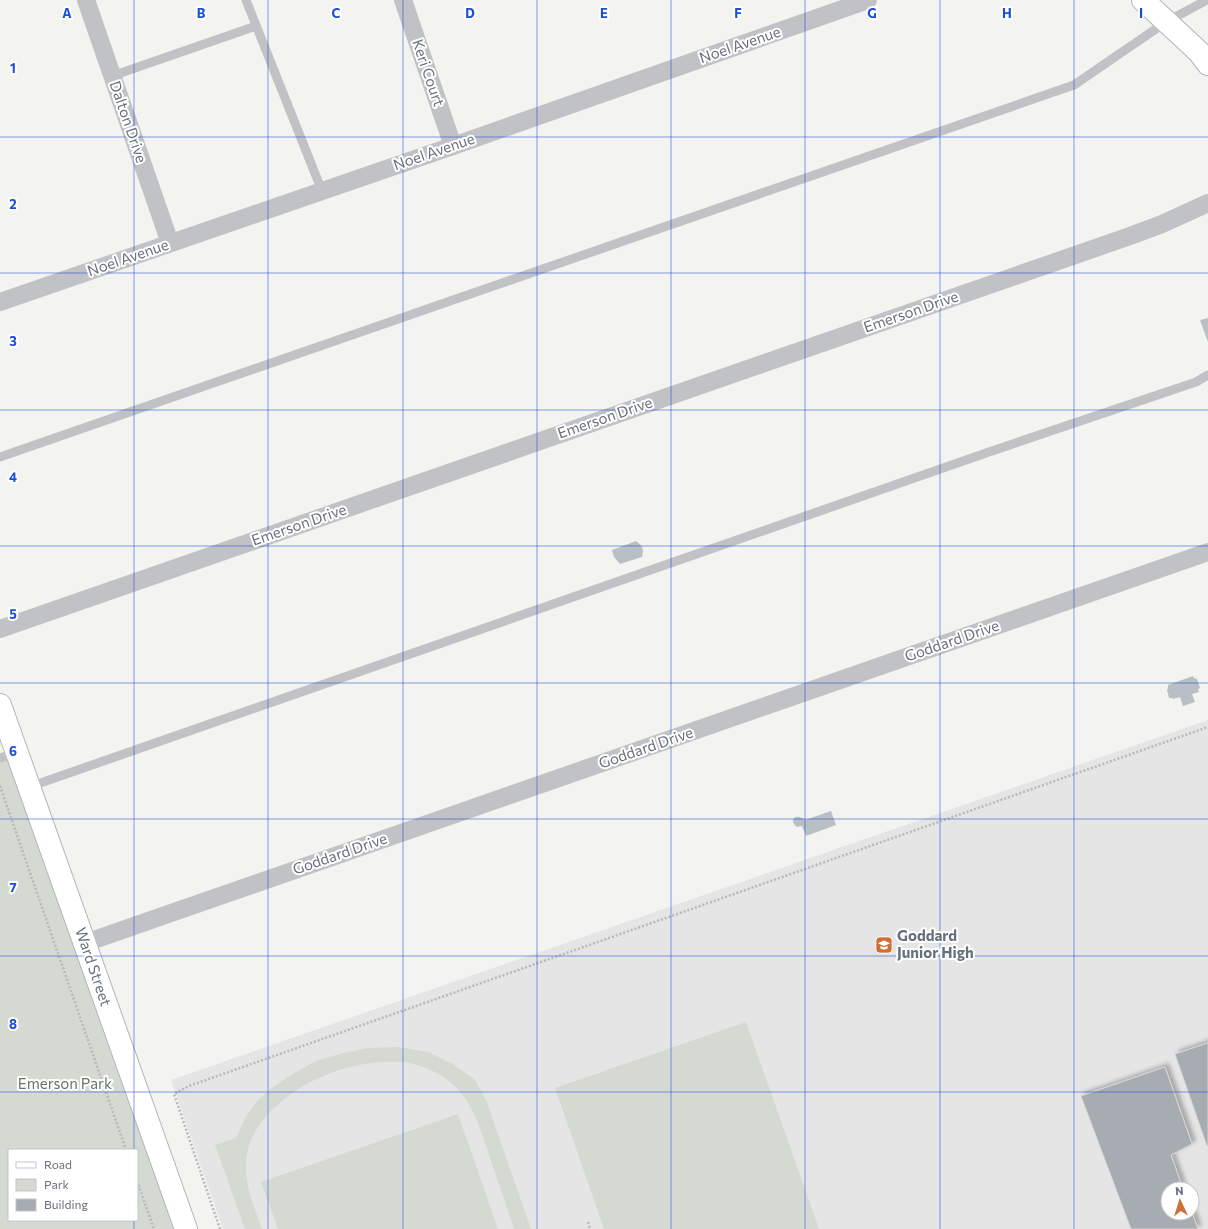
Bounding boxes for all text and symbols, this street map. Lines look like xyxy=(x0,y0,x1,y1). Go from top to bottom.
text: A xyxy=(62,5,72,21)
text: B xyxy=(197,5,206,21)
text: C xyxy=(332,5,341,21)
text: D xyxy=(465,5,475,21)
text: E xyxy=(600,5,608,21)
text: F xyxy=(734,5,742,21)
text: G xyxy=(867,5,877,21)
text: H xyxy=(1002,5,1012,21)
text: I xyxy=(1139,5,1143,21)
street label: Noel Avenue xyxy=(697,22,783,66)
street label: Keri Court xyxy=(409,37,449,109)
text: 1 xyxy=(10,60,16,76)
street label: Dalton Drive xyxy=(107,78,151,165)
street label: Noel Avenue xyxy=(391,129,477,173)
text: 2 xyxy=(9,196,17,212)
street label: Noel Avenue xyxy=(85,235,171,279)
street label: Emerson Drive xyxy=(861,286,961,336)
text: 3 xyxy=(9,333,17,349)
street label: Emerson Drive xyxy=(555,392,655,442)
text: 4 xyxy=(9,469,17,485)
street label: Emerson Drive xyxy=(249,499,349,549)
text: 5 xyxy=(9,606,17,622)
street label: Goddard Drive xyxy=(902,615,1001,665)
street label: Goddard Drive xyxy=(596,722,695,772)
text: 6 xyxy=(9,743,17,759)
street label: Goddard Drive xyxy=(290,828,389,878)
text: 7 xyxy=(9,879,17,895)
street label: Ward Street xyxy=(72,925,116,1008)
place label: Goddard Junior High xyxy=(897,926,974,961)
school or university icon: Goddard Junior High xyxy=(874,935,894,955)
text: 8 xyxy=(9,1016,17,1032)
park label: Emerson Park xyxy=(18,1074,112,1092)
legend xyxy=(8,1149,138,1221)
text: Road xyxy=(44,1157,72,1171)
text: Park xyxy=(44,1177,70,1191)
north arrow xyxy=(1160,1181,1200,1221)
text: N xyxy=(1175,1184,1184,1197)
text: Building xyxy=(44,1197,88,1211)

